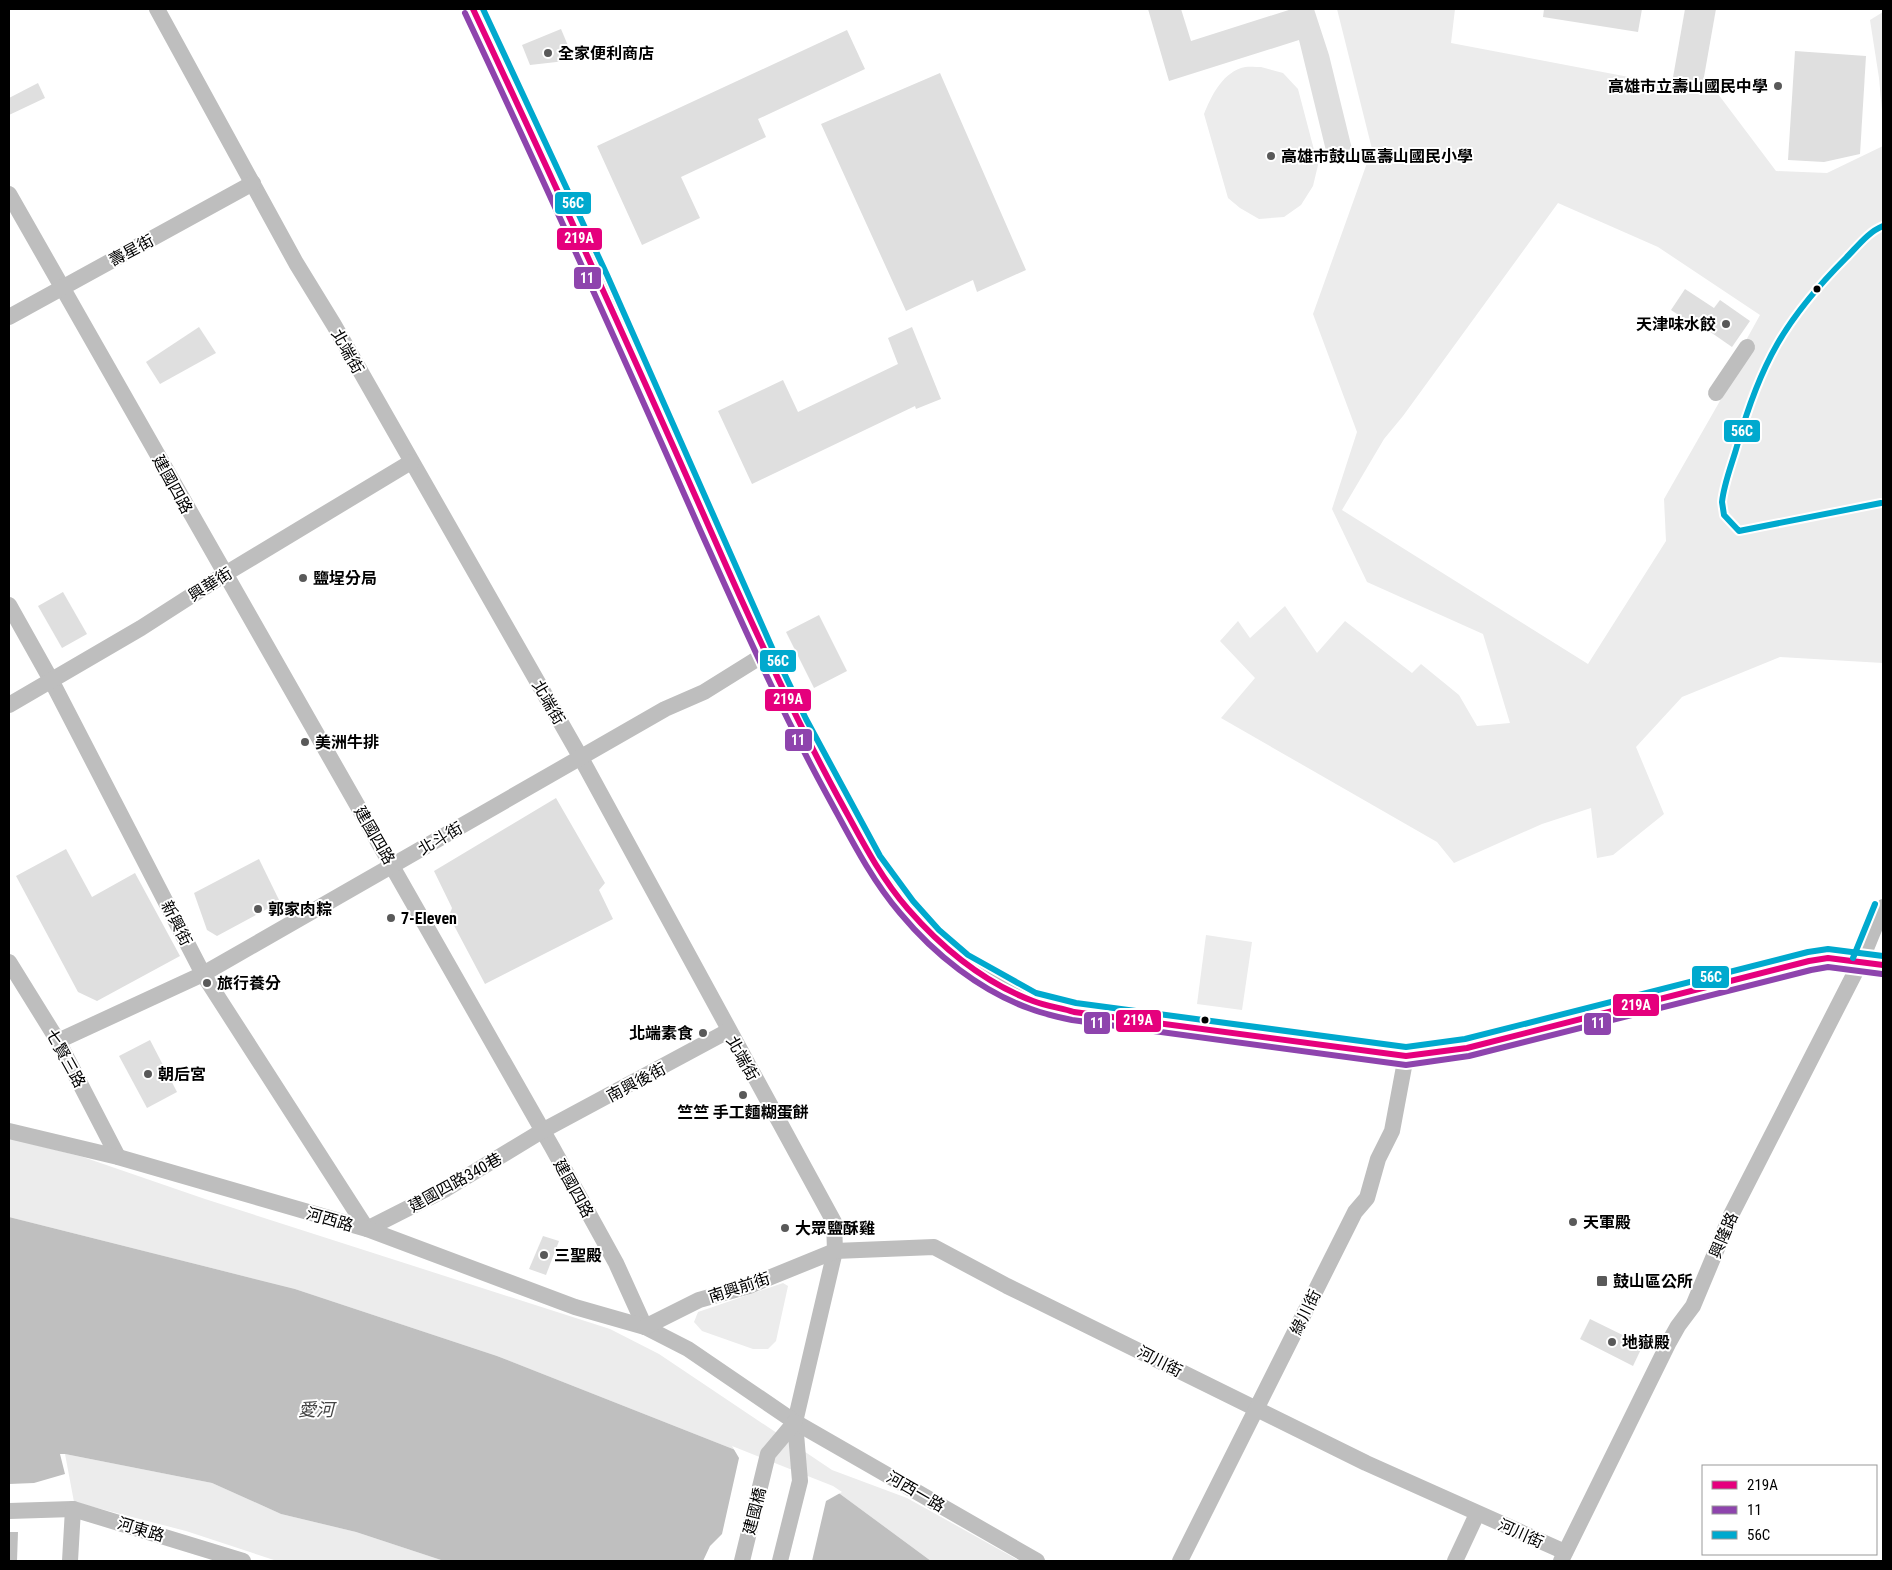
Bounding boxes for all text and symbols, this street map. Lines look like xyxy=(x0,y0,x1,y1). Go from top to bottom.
place label: 全家便利商店 xyxy=(558,44,654,63)
marker: 全家便利商店 xyxy=(542,47,554,59)
place label: 高雄市立壽山國民中學 xyxy=(1608,77,1768,96)
marker: 高雄市立壽山國民中學 xyxy=(1772,80,1784,92)
place label: 高雄市鼓山區壽山國民小學 xyxy=(1281,147,1473,166)
marker: 高雄市鼓山區壽山國民小學 xyxy=(1265,150,1277,162)
line badge: 56C xyxy=(554,191,592,215)
text: 56C xyxy=(562,195,584,211)
line badge: 219A xyxy=(556,227,603,251)
text: 219A xyxy=(564,230,594,246)
street label: 壽星街 xyxy=(106,231,157,270)
line badge: 11 xyxy=(573,266,602,290)
text: 11 xyxy=(580,270,594,286)
unlabelled marker xyxy=(1812,284,1822,294)
place label: 天津味水餃 xyxy=(1636,315,1716,334)
marker: 天津味水餃 xyxy=(1720,318,1732,330)
street label: 北端街 xyxy=(328,326,368,377)
line badge: 56C xyxy=(1723,419,1761,443)
text: 56C xyxy=(1731,423,1753,439)
street label: 建國四路 xyxy=(149,452,196,517)
street label: 興華街 xyxy=(185,564,236,605)
place label: 鹽埕分局 xyxy=(313,569,377,588)
marker: 鹽埕分局 xyxy=(297,572,309,584)
line badge: 56C xyxy=(759,649,797,673)
text: 56C xyxy=(767,653,789,669)
street label: 北端街 xyxy=(528,677,569,728)
line badge: 219A xyxy=(764,688,812,712)
text: 219A xyxy=(773,691,803,707)
line badge: 11 xyxy=(784,728,813,752)
text: 11 xyxy=(791,732,805,748)
place label: 美洲牛排 xyxy=(315,733,379,752)
marker: 美洲牛排 xyxy=(299,736,311,748)
street label: 建國四路 xyxy=(350,803,399,868)
street label: 北斗街 xyxy=(415,818,466,859)
street label: 新興街 xyxy=(157,898,196,949)
place label: 郭家肉粽 xyxy=(268,900,332,919)
marker: 郭家肉粽 xyxy=(252,903,264,915)
place label: 7-Eleven xyxy=(401,909,457,928)
marker: 7-Eleven xyxy=(385,912,397,924)
line badge: 56C xyxy=(1691,965,1730,989)
text: 56C xyxy=(1700,969,1722,985)
place label: 旅行養分 xyxy=(217,974,281,993)
marker: 旅行養分 xyxy=(201,977,213,989)
line badge: 219A xyxy=(1612,993,1660,1017)
text: 219A xyxy=(1621,997,1651,1013)
line badge: 219A xyxy=(1115,1009,1162,1033)
line badge: 11 xyxy=(1083,1011,1111,1035)
text: 219A xyxy=(1123,1012,1153,1028)
line badge: 11 xyxy=(1583,1012,1612,1036)
text: 11 xyxy=(1090,1015,1104,1031)
unlabelled marker xyxy=(1200,1015,1210,1025)
text: 11 xyxy=(1591,1015,1605,1031)
place label: 北端素食 xyxy=(629,1024,693,1043)
street label: 七賢三路 xyxy=(42,1026,89,1091)
marker: 北端素食 xyxy=(697,1027,709,1039)
street label: 北端街 xyxy=(723,1033,763,1084)
street label: 南興後街 xyxy=(604,1059,669,1106)
place label: 朝后宮 xyxy=(158,1065,206,1084)
marker: 朝后宮 xyxy=(142,1068,154,1080)
marker: 竺竺 手工麵糊蛋餅 xyxy=(737,1089,749,1101)
place label: 竺竺 手工麵糊蛋餅 xyxy=(677,1103,809,1122)
street label: 建國四路340巷 xyxy=(405,1149,505,1216)
street label: 建國四路 xyxy=(550,1156,597,1221)
street label: 河西路 xyxy=(304,1204,356,1235)
street label: 興隆路 xyxy=(1705,1209,1742,1261)
place label: 天軍殿 xyxy=(1583,1213,1631,1232)
marker: 天軍殿 xyxy=(1567,1216,1579,1228)
place label: 大眾鹽酥雞 xyxy=(795,1219,875,1238)
marker: 大眾鹽酥雞 xyxy=(779,1222,791,1234)
place label: 三聖殿 xyxy=(554,1246,602,1265)
marker: 三聖殿 xyxy=(538,1249,550,1261)
street label: 南興前街 xyxy=(706,1269,773,1306)
place label: 鼓山區公所 xyxy=(1613,1272,1693,1291)
marker: 鼓山區公所 xyxy=(1595,1274,1609,1288)
street label: 綠川街 xyxy=(1286,1286,1325,1338)
place label: 地嶽殿 xyxy=(1622,1333,1670,1352)
marker: 地嶽殿 xyxy=(1606,1336,1618,1348)
street label: 河川街 xyxy=(1134,1342,1185,1381)
water label: 愛河 xyxy=(298,1399,337,1420)
legend xyxy=(1702,1465,1877,1555)
street label: 河西一路 xyxy=(883,1467,948,1516)
text: 219A xyxy=(1747,1476,1778,1494)
street label: 建國橋 xyxy=(739,1486,770,1537)
text: 11 xyxy=(1747,1501,1762,1519)
street label: 河東路 xyxy=(115,1513,167,1546)
street label: 河川街 xyxy=(1495,1515,1547,1552)
text: 56C xyxy=(1747,1526,1770,1544)

